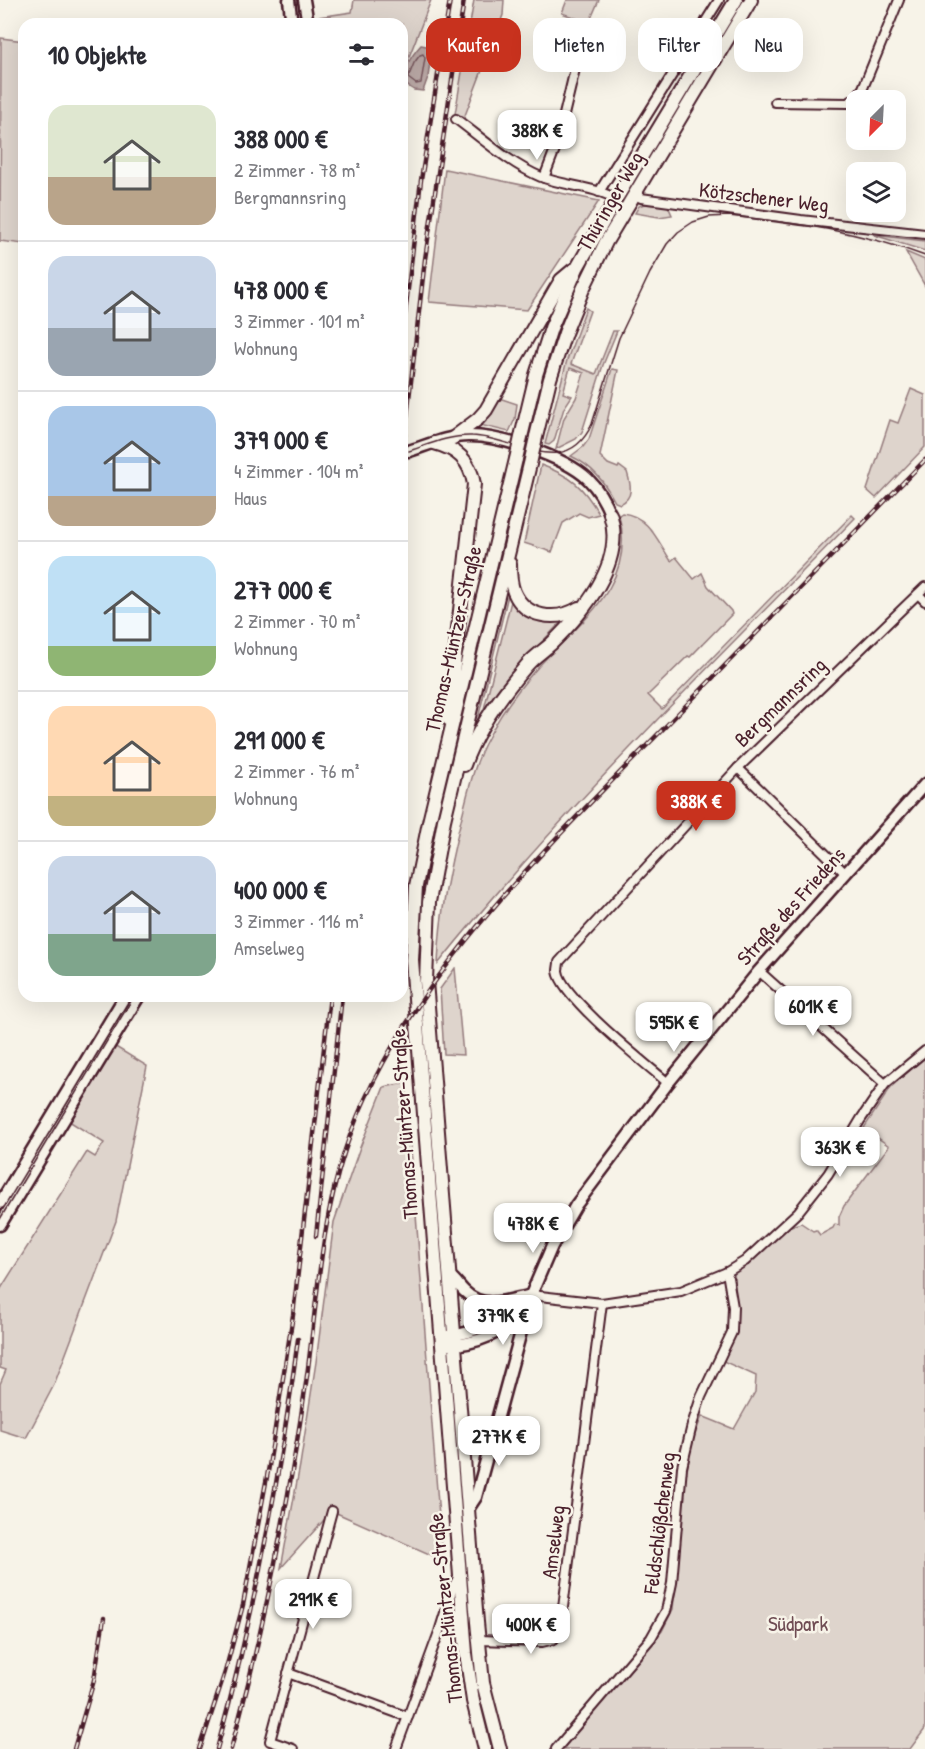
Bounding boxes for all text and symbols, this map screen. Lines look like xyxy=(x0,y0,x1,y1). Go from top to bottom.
chip: Kaufen xyxy=(426,18,521,72)
chip: Mieten xyxy=(533,18,626,72)
chip: Filter xyxy=(638,18,722,72)
chip: Neu xyxy=(734,18,803,72)
text: 10 Objekte xyxy=(48,37,147,72)
icon: filters xyxy=(345,38,378,71)
north arrow xyxy=(846,90,906,150)
map controls xyxy=(846,90,906,222)
pin: 388K € xyxy=(488,110,586,161)
text: 388K € xyxy=(512,116,562,143)
text: 388 000 € xyxy=(234,121,328,156)
icon: home xyxy=(96,129,168,201)
street label: Thüringer Weg xyxy=(570,146,650,256)
text: 2 Zimmer · 78 m² xyxy=(234,156,360,183)
button: layers xyxy=(846,162,906,222)
street label: Kötzschener Weg xyxy=(697,175,831,219)
text: Bergmannsring xyxy=(234,183,346,210)
text: 478 000 € xyxy=(234,272,327,307)
icon: home xyxy=(96,280,168,352)
text: 3 Zimmer · 101 m² xyxy=(234,307,365,334)
text: Wohnung xyxy=(234,334,298,361)
text: 379 000 € xyxy=(234,422,327,457)
icon: home xyxy=(96,430,168,502)
text: 4 Zimmer · 104 m² xyxy=(234,457,363,484)
text: Haus xyxy=(234,484,267,511)
street label: Thomas-Müntzer-Straße xyxy=(417,543,489,735)
text: 277 000 € xyxy=(234,572,331,607)
icon: home xyxy=(96,580,168,652)
text: 2 Zimmer · 70 m² xyxy=(234,607,360,634)
text: Wohnung xyxy=(234,634,298,661)
street label: Bergmannsring xyxy=(728,651,832,753)
text: 291 000 € xyxy=(234,722,325,757)
icon: home xyxy=(96,730,168,802)
text: 2 Zimmer · 76 m² xyxy=(234,757,359,784)
pin: 388K € xyxy=(647,781,745,832)
text: Wohnung xyxy=(234,784,298,811)
text: 388K € xyxy=(671,787,721,814)
street label: Straße des Friedens xyxy=(730,841,852,971)
text: 400 000 € xyxy=(234,872,326,907)
icon: home xyxy=(96,880,168,952)
text: 3 Zimmer · 116 m² xyxy=(234,907,364,934)
text: Amselweg xyxy=(234,934,304,961)
pin: 601K € xyxy=(764,986,862,1037)
text: 601K € xyxy=(789,992,837,1019)
pin: 595K € xyxy=(625,1002,723,1053)
text: 595K € xyxy=(650,1008,698,1035)
street label: Thomas-Müntzer-Straße xyxy=(383,1028,425,1220)
pin: 363K € xyxy=(791,1127,889,1178)
text: 363K € xyxy=(815,1133,865,1160)
pin: 478K € xyxy=(484,1203,582,1254)
text: 478K € xyxy=(508,1209,558,1236)
pin: 379K € xyxy=(454,1295,552,1346)
text: 379K € xyxy=(478,1301,528,1328)
pin: 277K € xyxy=(450,1416,548,1467)
text: 277K € xyxy=(472,1422,526,1449)
street label: Feldschlößchenweg xyxy=(636,1451,682,1596)
street label: Amselweg xyxy=(534,1504,572,1580)
street label: Thomas-Müntzer-Straße xyxy=(421,1512,469,1704)
pin: 291K € xyxy=(264,1579,362,1630)
text: 291K € xyxy=(289,1585,337,1612)
pin: 400K € xyxy=(482,1604,580,1655)
park label: Südpark xyxy=(768,1609,828,1638)
text: 400K € xyxy=(506,1610,556,1637)

